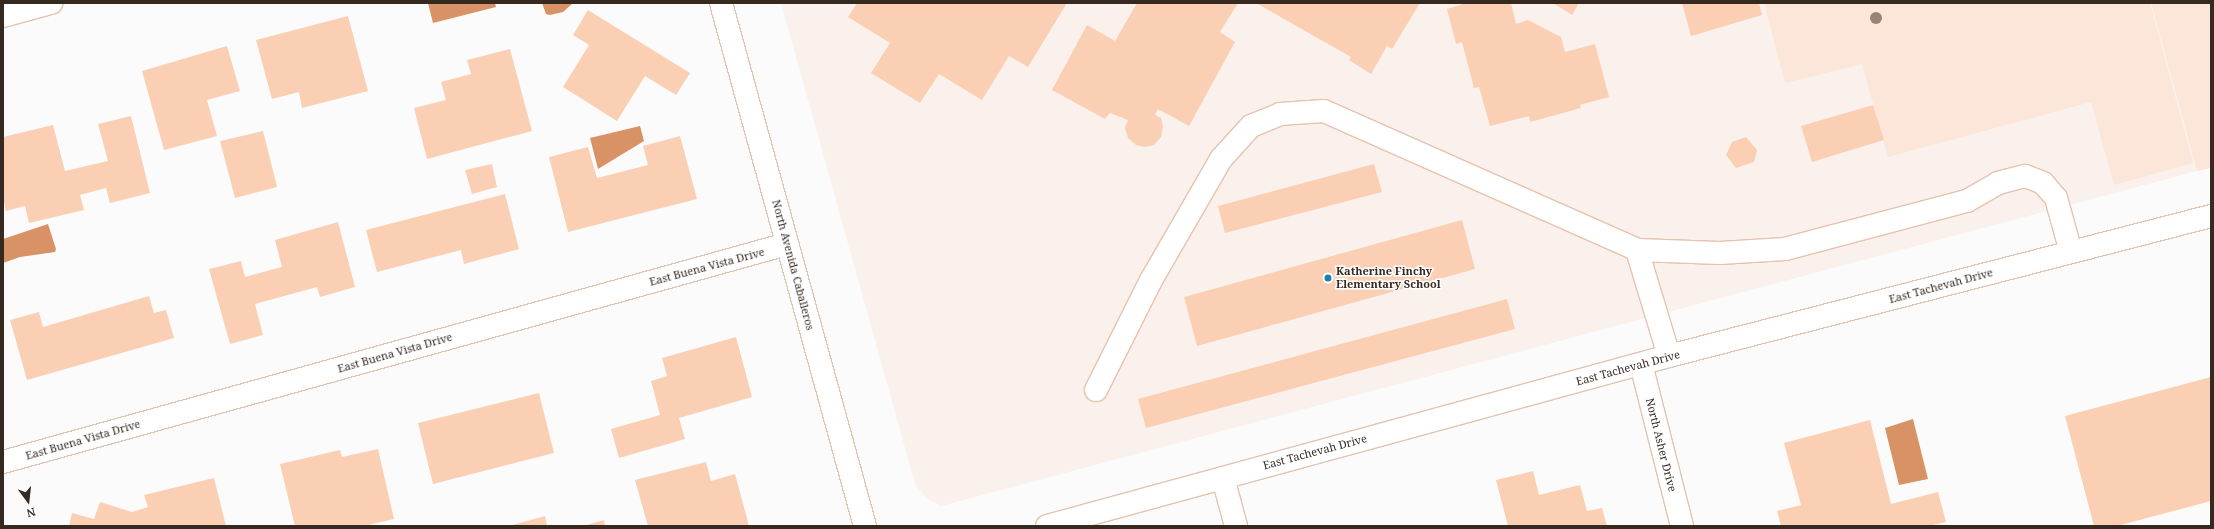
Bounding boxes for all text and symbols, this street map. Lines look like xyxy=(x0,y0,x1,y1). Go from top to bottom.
street label: North Avenida Caballeros xyxy=(769,198,817,332)
street label: East Buena Vista Drive xyxy=(648,245,766,289)
place label: Katherine Finchy Elementary School xyxy=(1336,265,1441,291)
street label: East Tachevah Drive xyxy=(1888,266,1994,306)
marker: Katherine Finchy Elementary School xyxy=(1323,273,1333,283)
street label: East Buena Vista Drive xyxy=(336,330,454,376)
street label: East Tachevah Drive xyxy=(1575,348,1681,388)
street label: North Asher Drive xyxy=(1643,397,1679,493)
street label: East Buena Vista Drive xyxy=(24,417,142,463)
street label: East Tachevah Drive xyxy=(1262,432,1368,472)
north arrow xyxy=(8,481,48,521)
text: N xyxy=(25,505,37,521)

